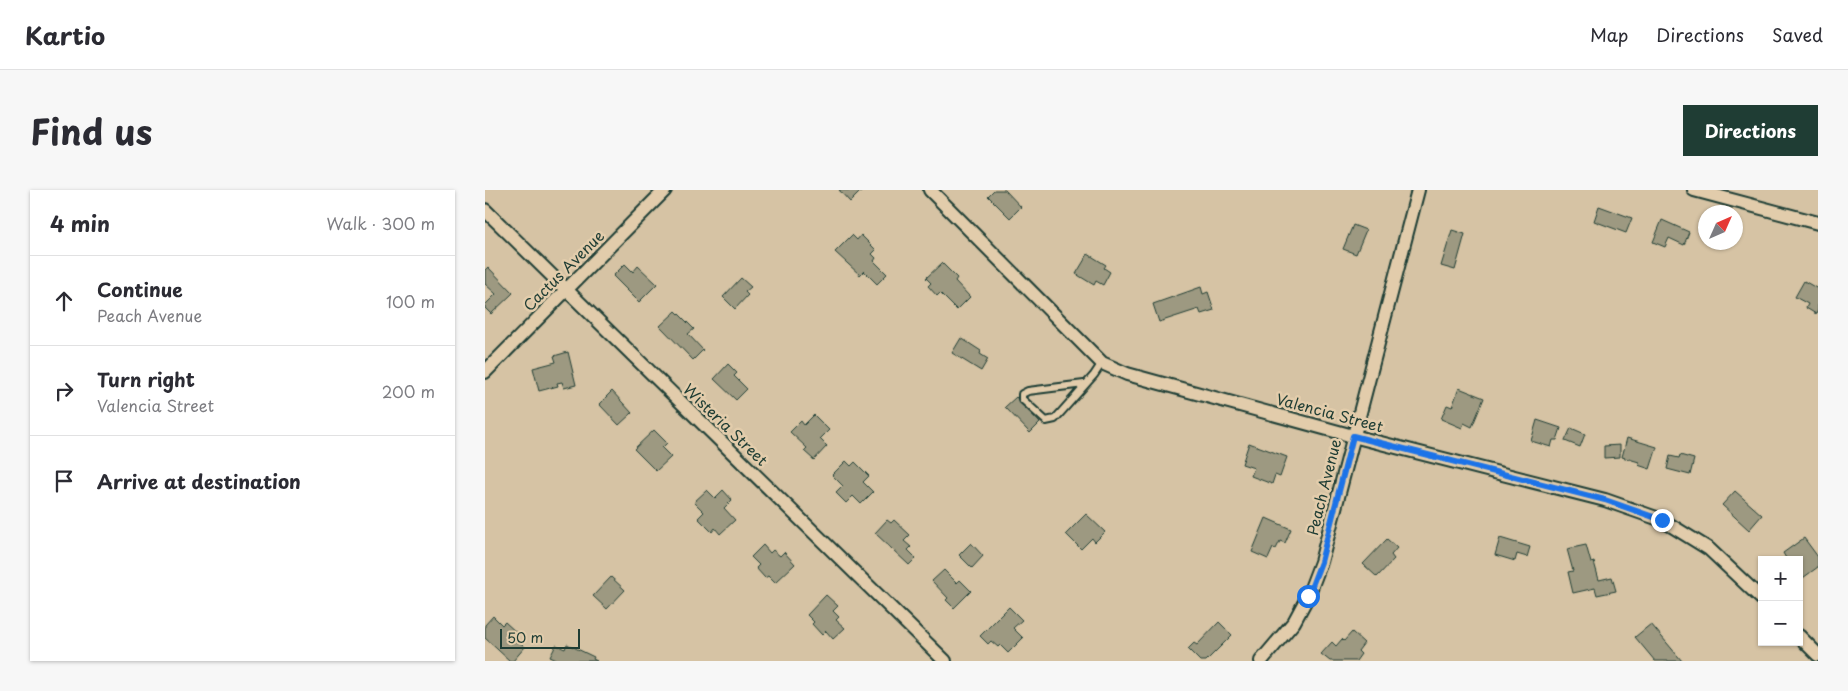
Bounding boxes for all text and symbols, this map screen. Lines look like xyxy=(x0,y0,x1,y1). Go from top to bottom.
text: Kartio xyxy=(25,17,105,53)
text: Map xyxy=(1590,21,1628,48)
text: Directions xyxy=(1656,21,1744,48)
text: Saved xyxy=(1772,21,1823,48)
text: Find us xyxy=(30,104,152,157)
button: Directions xyxy=(1683,105,1818,156)
north arrow xyxy=(1698,205,1743,250)
text: 4 min xyxy=(50,207,110,239)
text: Walk · 300 m xyxy=(326,211,435,235)
street label: Cactus Avenue xyxy=(517,224,609,316)
text: Continue xyxy=(97,275,183,303)
icon: ahead xyxy=(50,287,78,315)
text: 100 m xyxy=(386,289,435,313)
text: Peach Avenue xyxy=(97,303,202,327)
text: Turn right xyxy=(97,365,195,393)
icon: right xyxy=(50,377,78,405)
street label: Wisteria Street xyxy=(678,377,774,471)
text: 200 m xyxy=(382,379,435,403)
street label: Valencia Street xyxy=(1274,387,1386,437)
text: Valencia Street xyxy=(97,393,214,417)
street label: Peach Avenue xyxy=(1300,436,1346,538)
icon: arrive xyxy=(50,467,78,495)
text: Arrive at destination xyxy=(97,467,301,495)
route end xyxy=(1651,509,1674,532)
map controls xyxy=(1758,556,1803,646)
button: + xyxy=(1758,556,1803,601)
route start xyxy=(1297,585,1320,608)
button: − xyxy=(1758,601,1803,646)
scale bar xyxy=(500,626,580,649)
text: 50 m xyxy=(507,627,543,648)

